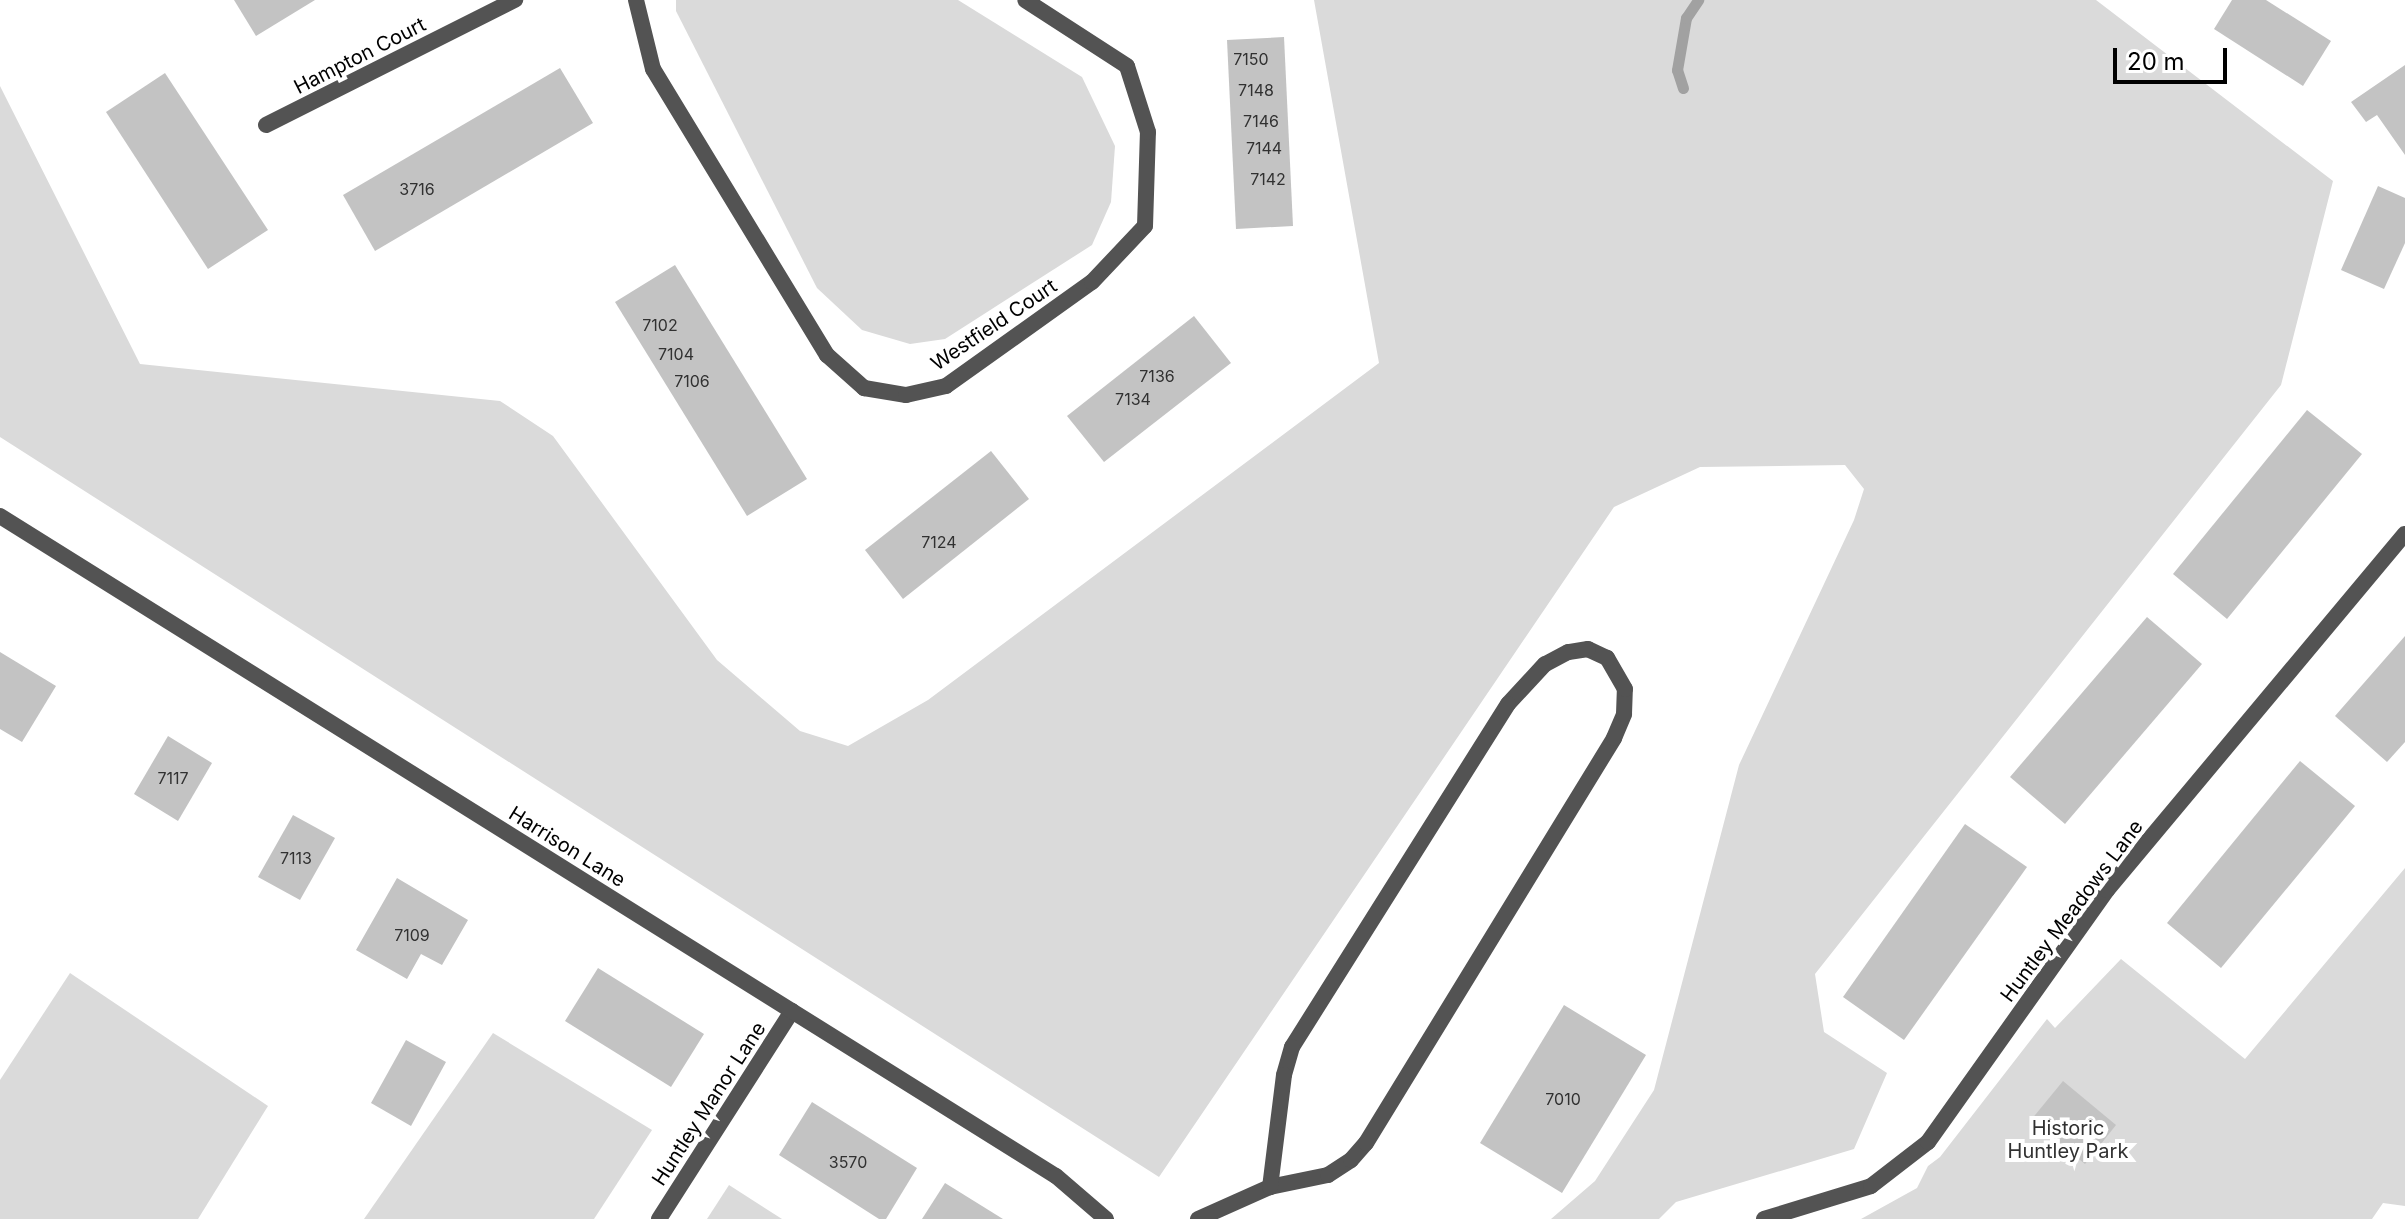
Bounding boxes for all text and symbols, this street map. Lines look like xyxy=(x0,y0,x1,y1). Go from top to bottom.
street label: Hampton Court xyxy=(290,13,430,99)
scale bar xyxy=(2117,32,2231,82)
text: 20 m xyxy=(2127,47,2185,76)
house number: 7150 xyxy=(1233,49,1269,69)
house number: 7148 xyxy=(1238,80,1274,100)
house number: 7146 xyxy=(1243,111,1279,131)
house number: 7144 xyxy=(1246,138,1282,158)
house number: 7142 xyxy=(1250,169,1286,189)
house number: 3716 xyxy=(399,179,435,199)
street label: Westfield Court xyxy=(927,274,1061,376)
house number: 7102 xyxy=(642,315,678,335)
house number: 7104 xyxy=(658,344,694,364)
house number: 7136 xyxy=(1139,366,1175,386)
house number: 7106 xyxy=(674,371,710,391)
house number: 7134 xyxy=(1115,389,1151,409)
house number: 7124 xyxy=(921,532,957,552)
house number: 7117 xyxy=(157,768,189,788)
street label: Harrison Lane xyxy=(504,802,630,892)
street label: Huntley Meadows Lane xyxy=(1996,815,2148,1007)
house number: 7113 xyxy=(280,848,312,868)
house number: 7109 xyxy=(394,925,430,945)
street label: Huntley Manor Lane xyxy=(647,1018,771,1190)
house number: 7010 xyxy=(1545,1089,1581,1109)
park label: Historic Huntley Park xyxy=(2008,1117,2128,1164)
house number: 3570 xyxy=(829,1152,867,1172)

